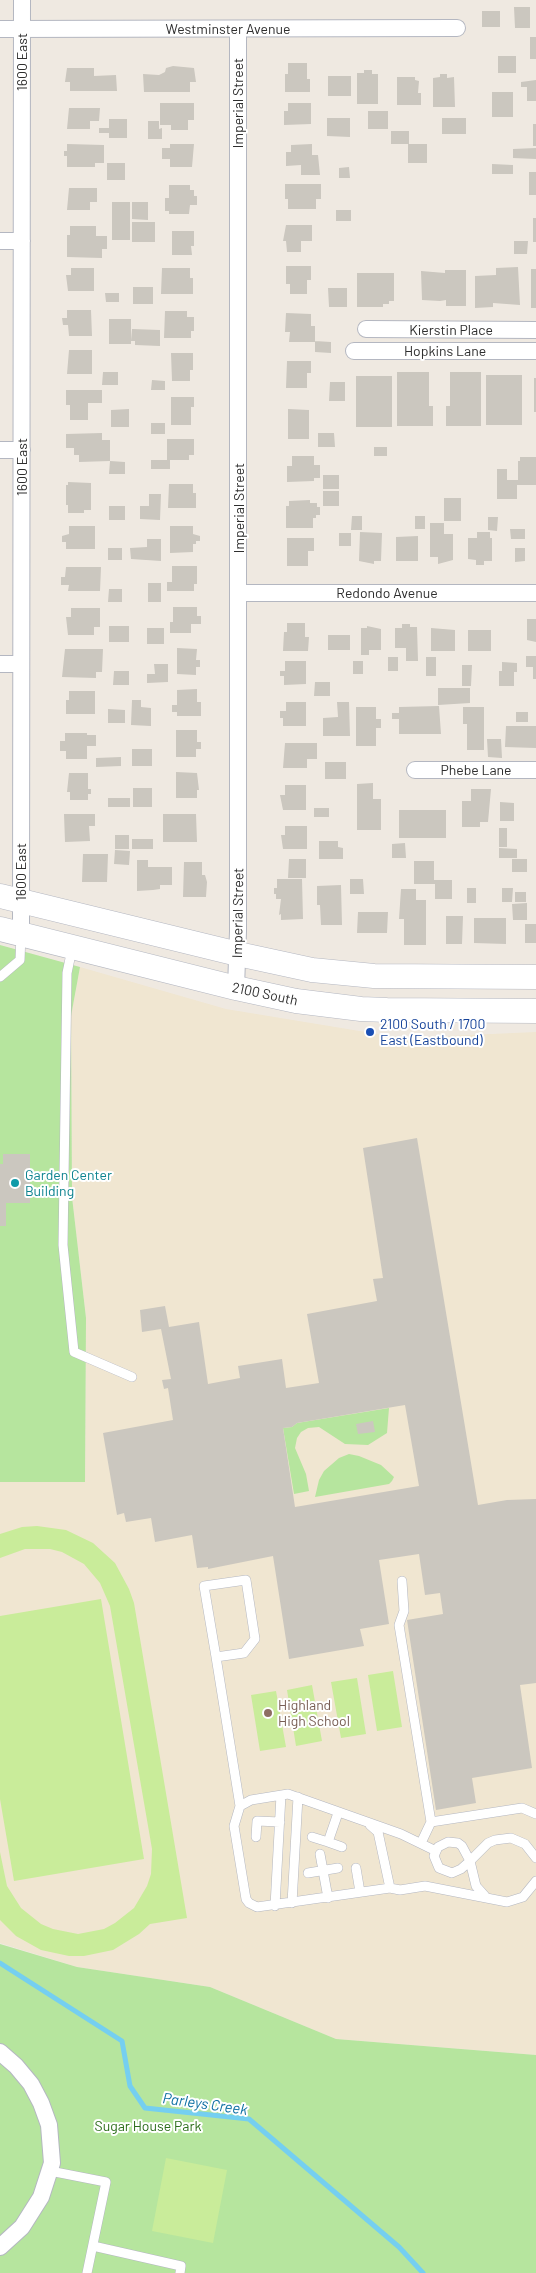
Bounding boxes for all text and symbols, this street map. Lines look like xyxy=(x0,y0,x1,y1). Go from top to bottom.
street label: Westminster Avenue xyxy=(166,21,290,37)
street label: 1600 East xyxy=(14,33,30,91)
street label: Imperial Street xyxy=(230,58,246,148)
street label: Kierstin Place xyxy=(409,322,493,338)
street label: Hopkins Lane xyxy=(404,343,486,359)
street label: 1600 East xyxy=(14,438,30,496)
street label: Imperial Street xyxy=(231,463,247,553)
street label: Redondo Avenue xyxy=(336,585,438,601)
street label: Phebe Lane xyxy=(440,762,512,778)
street label: 1600 East xyxy=(13,843,29,901)
street label: Imperial Street xyxy=(229,868,247,958)
street label: 2100 South xyxy=(231,979,299,1009)
place label: 2100 South / 1700 East (Eastbound) xyxy=(380,1016,485,1048)
marker: 2100 South / 1700 East (Eastbound) xyxy=(364,1026,376,1038)
place label: Garden Center Building xyxy=(25,1167,112,1200)
marker: Garden Center Building xyxy=(9,1177,21,1189)
place label: Highland High School xyxy=(278,1697,350,1730)
marker: Highland High School xyxy=(262,1707,274,1719)
water label: Parleys Creek xyxy=(161,2089,249,2119)
park label: Sugar House Park xyxy=(94,2118,202,2134)

